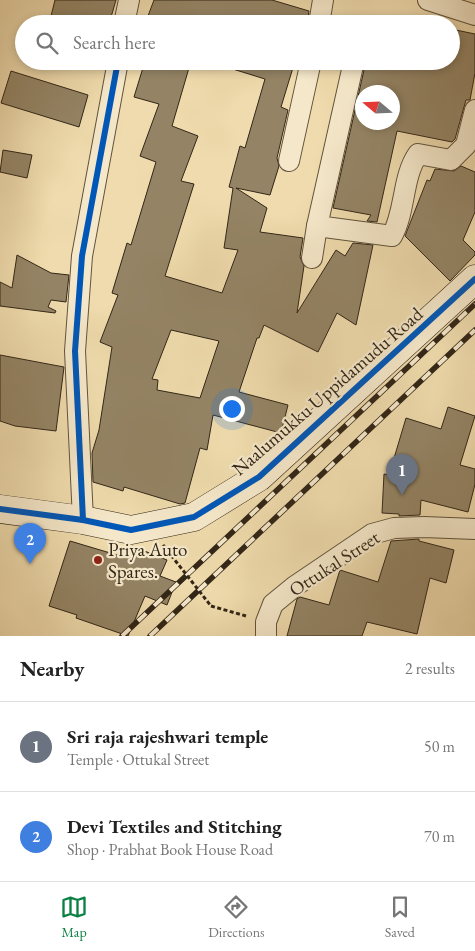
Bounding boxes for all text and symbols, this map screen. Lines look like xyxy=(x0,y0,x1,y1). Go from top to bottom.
search box xyxy=(15,15,460,70)
icon: search xyxy=(33,29,61,57)
text: Search here xyxy=(73,30,155,55)
north arrow xyxy=(355,85,400,130)
street label: Naalumukku Uppidamudu Road xyxy=(227,301,428,481)
your location xyxy=(219,396,245,422)
pin: 1 xyxy=(386,454,418,495)
pin: 2 xyxy=(14,523,46,564)
street label: Ottukal Street xyxy=(284,525,384,602)
place label: Priya Auto Spares. xyxy=(108,537,187,584)
marker: Priya Auto Spares. xyxy=(92,554,104,566)
text: Nearby xyxy=(20,655,84,682)
text: 2 results xyxy=(405,658,455,679)
text: Sri raja rajeshwari temple xyxy=(67,724,268,749)
text: 1 xyxy=(32,736,40,757)
text: 50 m xyxy=(424,736,455,757)
text: Temple · Ottukal Street xyxy=(67,749,209,770)
text: Devi Textiles and Stitching xyxy=(67,814,282,839)
text: 2 xyxy=(32,826,40,847)
text: 70 m xyxy=(424,826,455,847)
text: Shop · Prabhat Book House Road xyxy=(67,839,273,860)
tab: Map xyxy=(60,893,88,941)
tab: Directions xyxy=(208,893,265,941)
tab: Saved xyxy=(385,893,415,941)

